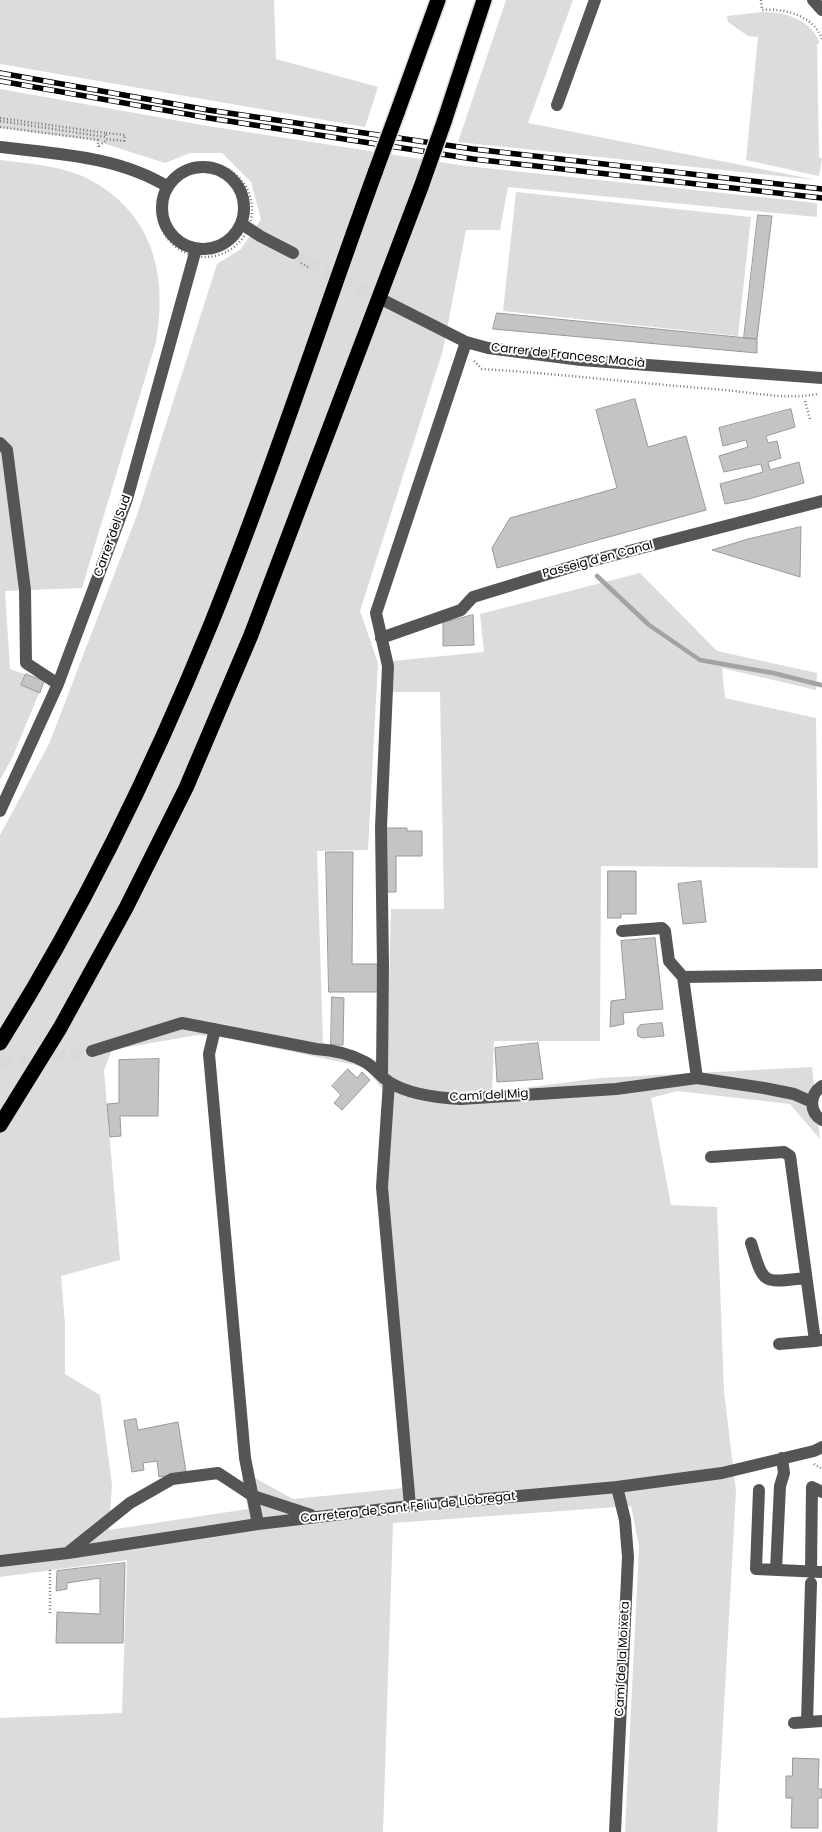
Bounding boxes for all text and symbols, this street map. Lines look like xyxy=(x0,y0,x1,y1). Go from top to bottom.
street label: Carrer de Francesc Macià xyxy=(490,341,646,371)
street label: Carrer del Sud xyxy=(92,493,134,579)
street label: Passeig d'en Canal xyxy=(541,538,655,582)
street label: Camí del Mig xyxy=(449,1087,529,1105)
street label: Carretera de Sant Feliu de Llobregat xyxy=(300,1490,516,1526)
street label: Camí de la Moixeta xyxy=(613,1601,633,1717)

